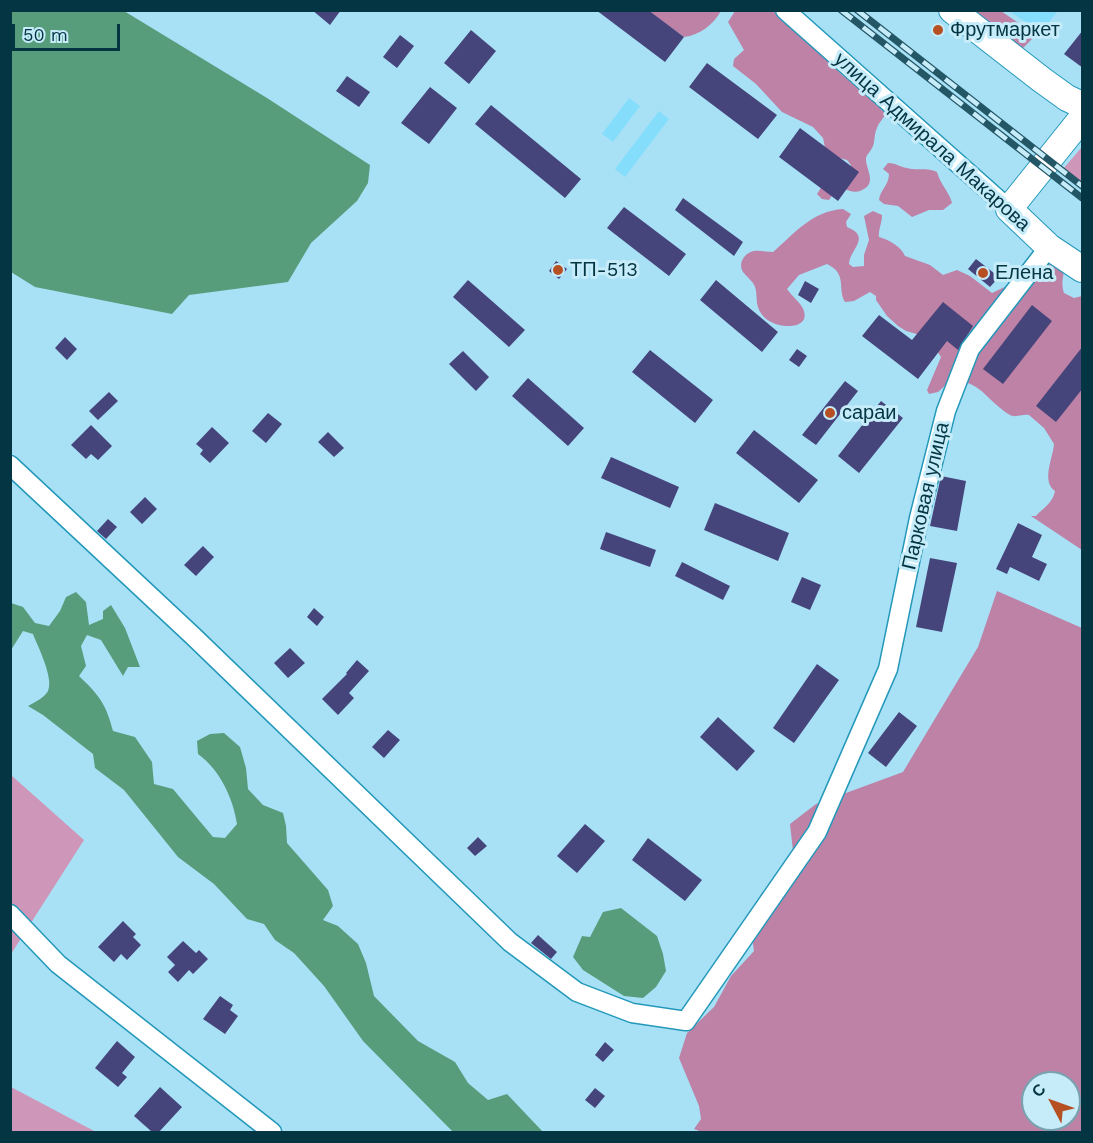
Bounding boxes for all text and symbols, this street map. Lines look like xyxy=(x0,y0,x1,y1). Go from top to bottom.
scale bar xyxy=(15,12,123,50)
place label: Фрутмаркет xyxy=(950,18,1060,42)
marker: Фрутмаркет xyxy=(931,23,945,37)
text: 50 m xyxy=(23,24,68,45)
street label: улица Адмирала Макарова xyxy=(829,48,1035,236)
place label: ТП-513 xyxy=(570,258,638,282)
place label: Елена xyxy=(995,261,1053,285)
marker: ТП-513 xyxy=(551,263,565,277)
marker: Елена xyxy=(976,266,990,280)
place label: сараи xyxy=(842,401,897,425)
marker: сараи xyxy=(823,406,837,420)
street label: Парковая улица xyxy=(897,420,955,572)
north arrow xyxy=(1021,1071,1081,1131)
text: С xyxy=(1028,1080,1050,1101)

